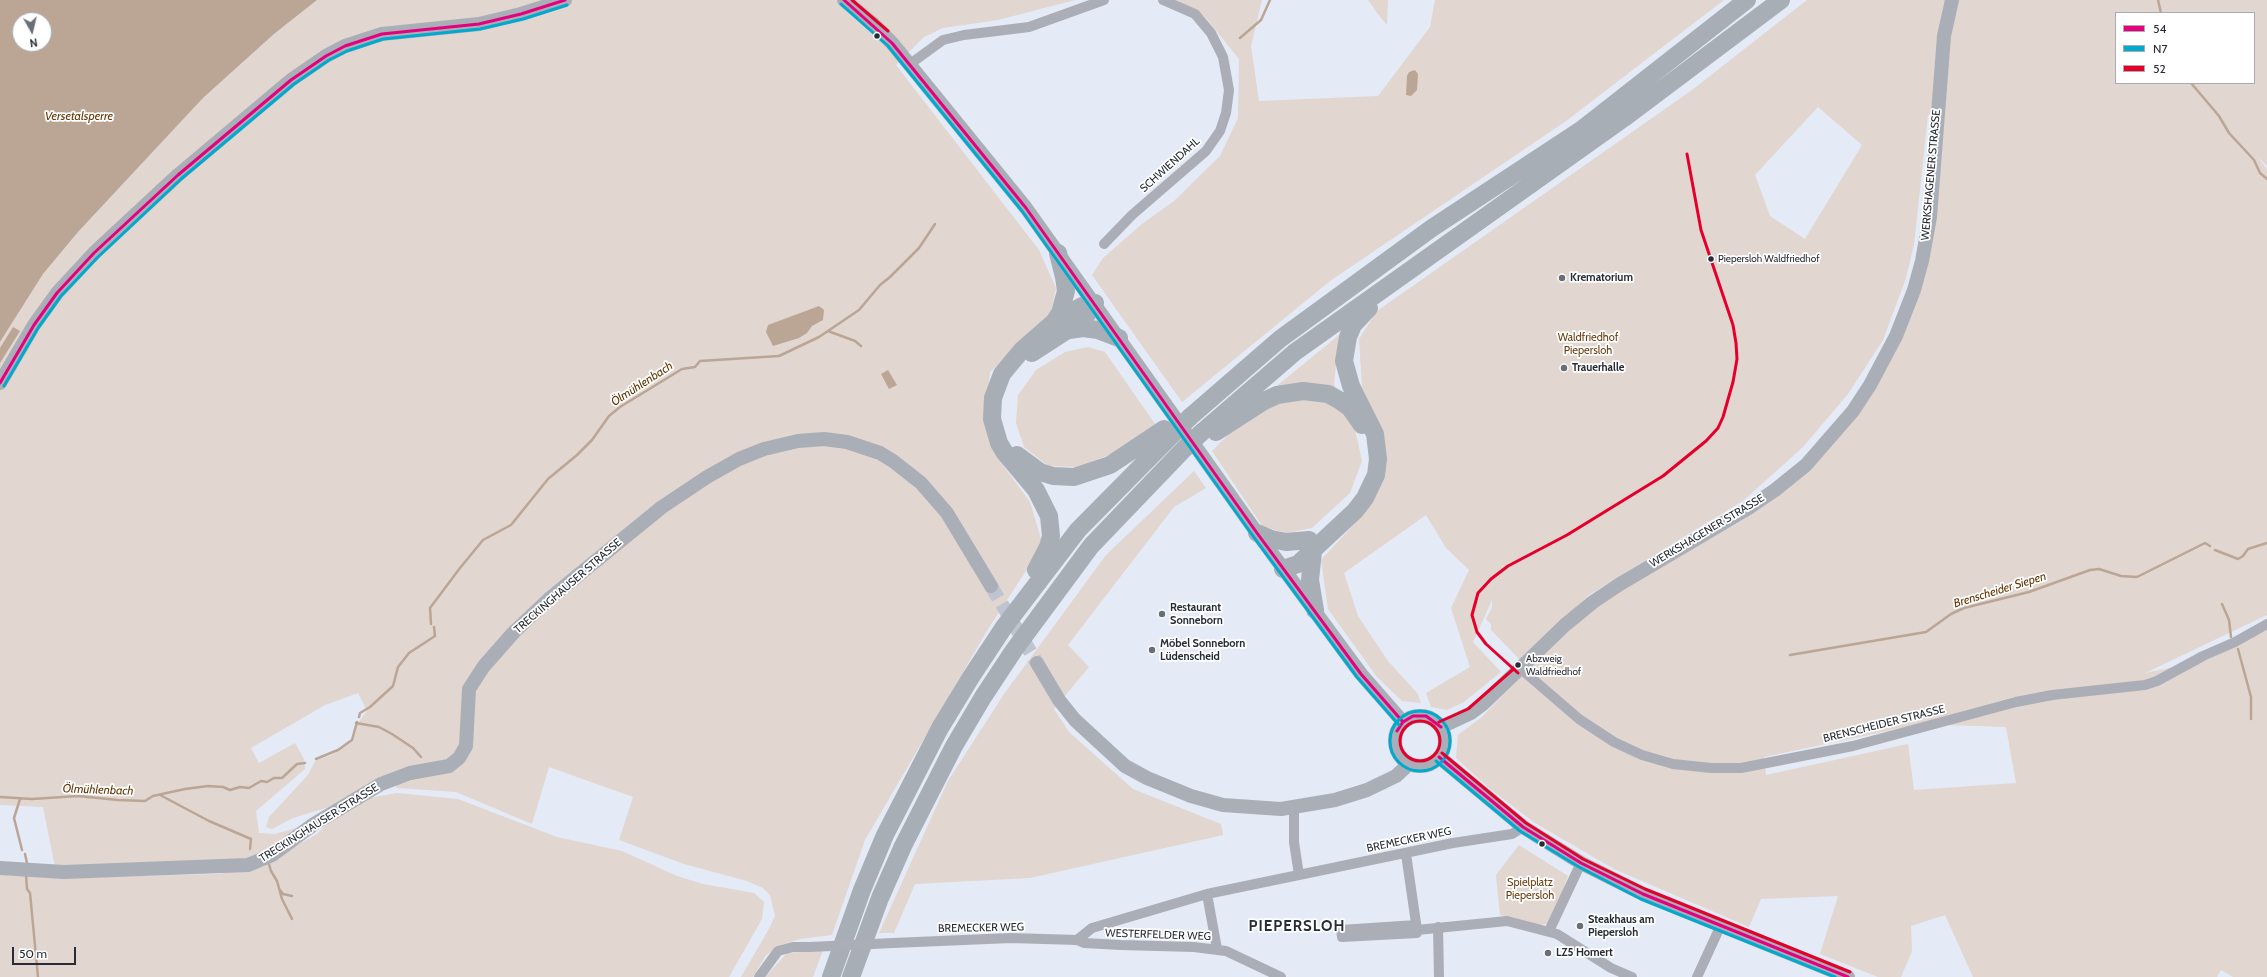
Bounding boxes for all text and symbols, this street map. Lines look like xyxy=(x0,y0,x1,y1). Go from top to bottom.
north arrow xyxy=(12,12,52,52)
legend xyxy=(2115,12,2255,84)
text: 54 xyxy=(2153,21,2166,36)
unlabelled marker xyxy=(872,31,882,41)
text: N xyxy=(29,35,38,50)
text: N7 xyxy=(2153,41,2167,56)
text: 52 xyxy=(2153,61,2166,76)
water label: Versetalsperre xyxy=(45,109,113,123)
street label: WERKSHAGENER STRASSE xyxy=(1919,109,1943,241)
street label: SCHWIENDAHL xyxy=(1137,135,1203,195)
place label: Piepersloh Waldfriedhof xyxy=(1718,253,1820,265)
marker: Piepersloh Waldfriedhof xyxy=(1706,254,1716,264)
place label: Krematorium xyxy=(1570,271,1633,285)
marker: Krematorium xyxy=(1557,273,1567,283)
park label: Waldfriedhof Piepersloh xyxy=(1558,331,1618,357)
water label: Ölmühlenbach xyxy=(608,359,676,409)
place label: Trauerhalle xyxy=(1572,361,1624,375)
marker: Trauerhalle xyxy=(1559,363,1569,373)
street label: WERKSHAGENER STRASSE xyxy=(1647,492,1767,570)
street label: TRECKINGHAUSER STRASSE xyxy=(512,536,624,636)
water label: Brenscheider Siepen xyxy=(1952,569,2048,611)
place label: Restaurant Sonneborn xyxy=(1170,601,1223,627)
marker: Restaurant Sonneborn xyxy=(1157,609,1167,619)
place label: Möbel Sonneborn Lüdenscheid xyxy=(1160,637,1245,663)
marker: Möbel Sonneborn Lüdenscheid xyxy=(1147,645,1157,655)
place label: Abzweig Waldfriedhof xyxy=(1526,653,1581,676)
marker: Abzweig Waldfriedhof xyxy=(1513,660,1523,670)
street label: BRENSCHEIDER STRASSE xyxy=(1822,703,1946,745)
street label: TRECKINGHAUSER STRASSE xyxy=(257,781,381,865)
water label: Ölmühlenbach xyxy=(62,782,134,798)
street label: BREMECKER WEG xyxy=(1366,825,1452,855)
unlabelled marker xyxy=(1537,839,1547,849)
park label: Spielplatz Piepersloh xyxy=(1506,876,1554,902)
place label: Steakhaus am Piepersloh xyxy=(1588,913,1654,939)
district label: PIEPERSLOH xyxy=(1249,918,1345,936)
street label: BREMECKER WEG xyxy=(938,921,1024,935)
marker: Steakhaus am Piepersloh xyxy=(1575,921,1585,931)
street label: WESTERFELDER WEG xyxy=(1105,927,1211,943)
scale bar xyxy=(14,939,78,965)
text: 50 m xyxy=(19,946,47,961)
place label: LZ5 Homert xyxy=(1556,946,1613,960)
marker: LZ5 Homert xyxy=(1543,948,1553,958)

